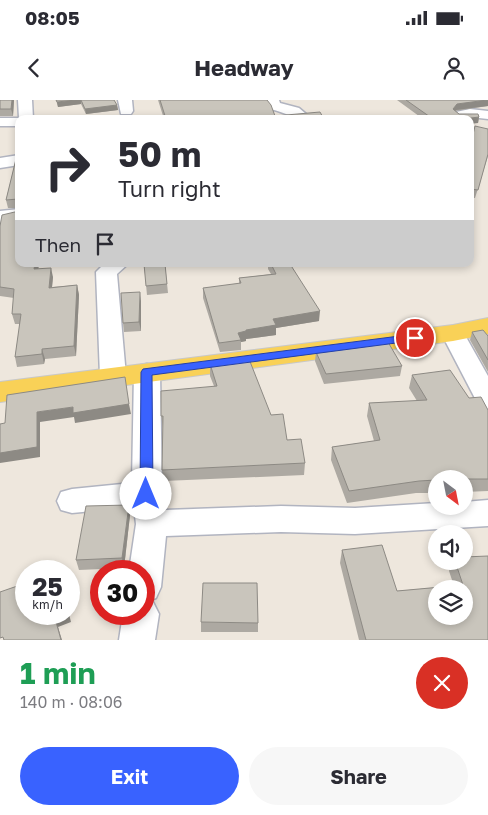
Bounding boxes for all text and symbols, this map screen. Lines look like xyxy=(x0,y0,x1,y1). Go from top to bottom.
text: 08:05 xyxy=(25,6,80,29)
icon: back xyxy=(20,54,48,82)
text: Headway xyxy=(194,54,294,81)
icon: person xyxy=(440,54,468,82)
text: 50 m xyxy=(118,133,201,175)
icon: right xyxy=(35,135,100,200)
text: Turn right xyxy=(118,175,221,202)
icon: arrive xyxy=(91,230,119,258)
text: Then xyxy=(35,233,81,256)
pin xyxy=(394,317,436,359)
icon: arrive xyxy=(401,324,429,352)
position arrow xyxy=(119,467,171,519)
north arrow xyxy=(428,470,472,515)
map controls xyxy=(428,470,473,625)
button: sound xyxy=(428,525,473,570)
speed limit sign: 30 xyxy=(90,560,155,625)
text: 25 xyxy=(32,571,63,602)
button: layers xyxy=(428,580,473,625)
text: km/h xyxy=(32,597,63,612)
text: 1 min xyxy=(20,655,96,691)
button: close xyxy=(416,657,468,709)
text: 140 m · 08:06 xyxy=(20,692,122,712)
button: Exit xyxy=(20,747,239,805)
button: Share xyxy=(249,747,468,805)

